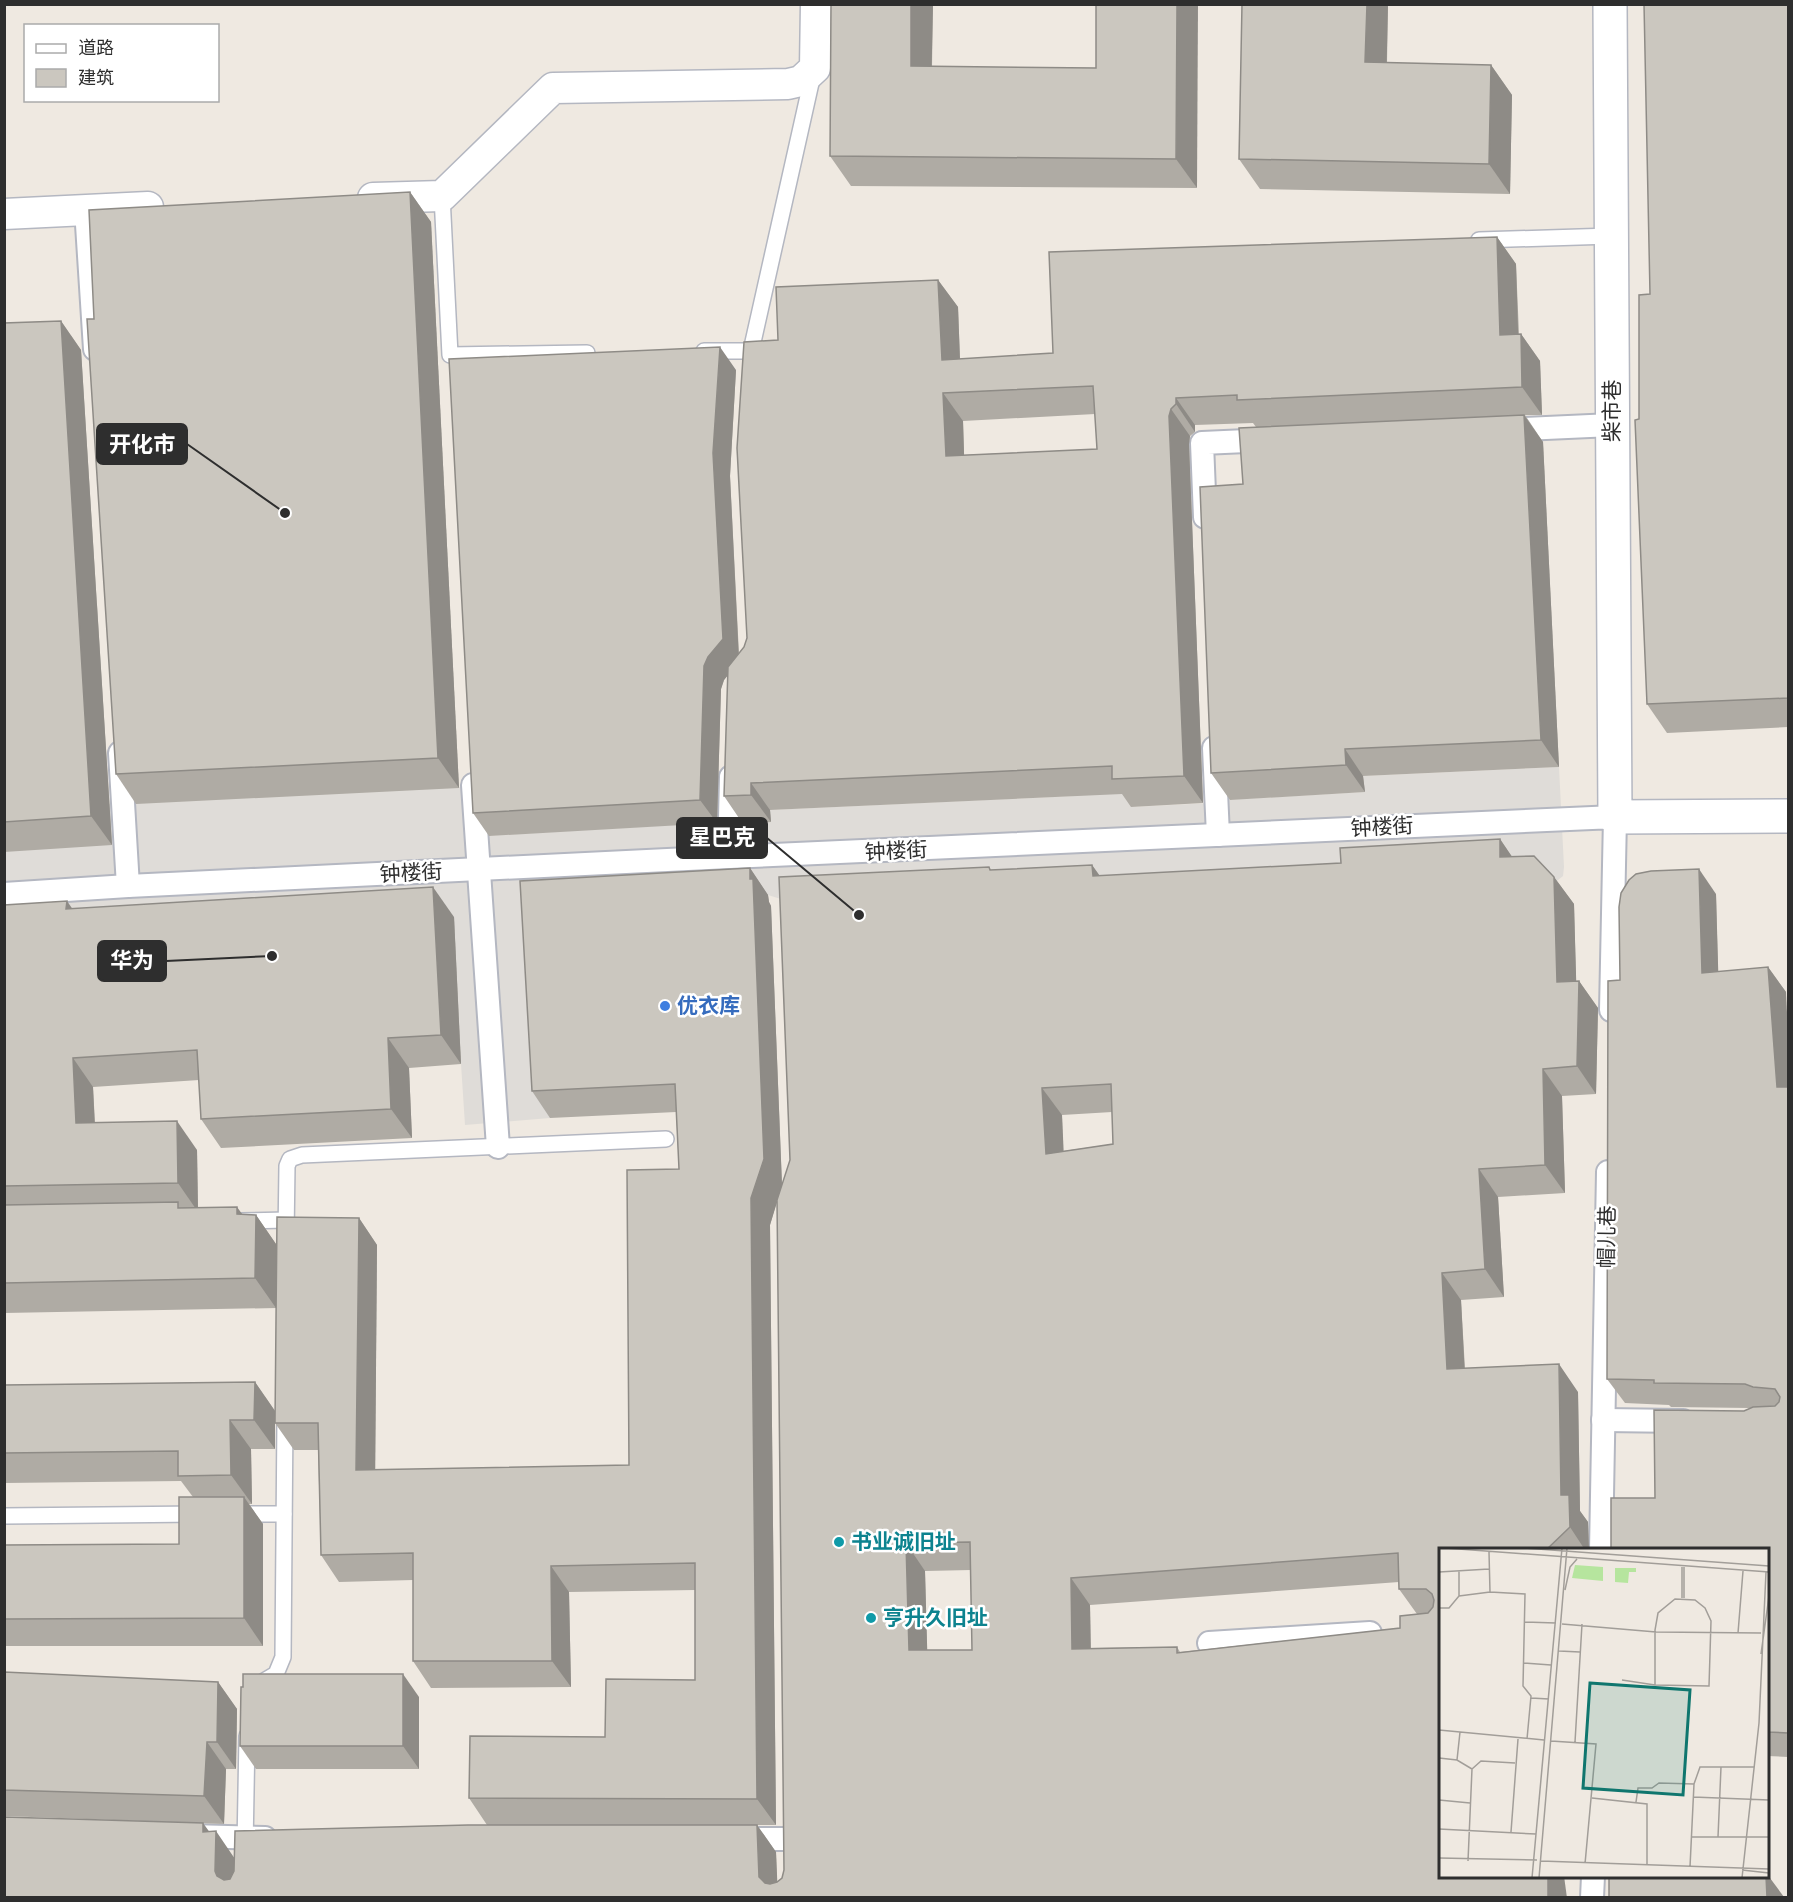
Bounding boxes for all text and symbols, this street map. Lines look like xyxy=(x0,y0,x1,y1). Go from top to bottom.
legend xyxy=(24,24,219,102)
text: 道路 xyxy=(78,36,114,61)
text: 建筑 xyxy=(78,66,114,91)
street label: 柴市巷 xyxy=(1597,380,1627,443)
callout: 开化市 xyxy=(97,424,187,464)
text: 开化市 xyxy=(109,429,175,461)
street label: 钟楼街 xyxy=(1350,810,1414,844)
callout: 星巴克 xyxy=(677,818,767,858)
text: 星巴克 xyxy=(689,822,755,854)
street label: 钟楼街 xyxy=(864,834,928,868)
street label: 钟楼街 xyxy=(379,856,443,890)
callout: 华为 xyxy=(98,941,166,981)
text: 华为 xyxy=(110,945,154,977)
place label: 优衣库 xyxy=(677,991,740,1021)
marker: 优衣库 xyxy=(658,999,672,1013)
street label: 帽儿巷 xyxy=(1591,1205,1623,1269)
place label: 书业诚旧址 xyxy=(851,1527,956,1557)
marker: 书业诚旧址 xyxy=(832,1535,846,1549)
inset map xyxy=(1439,1548,1769,1878)
place label: 亨升久旧址 xyxy=(883,1603,988,1633)
marker: 亨升久旧址 xyxy=(864,1611,878,1625)

